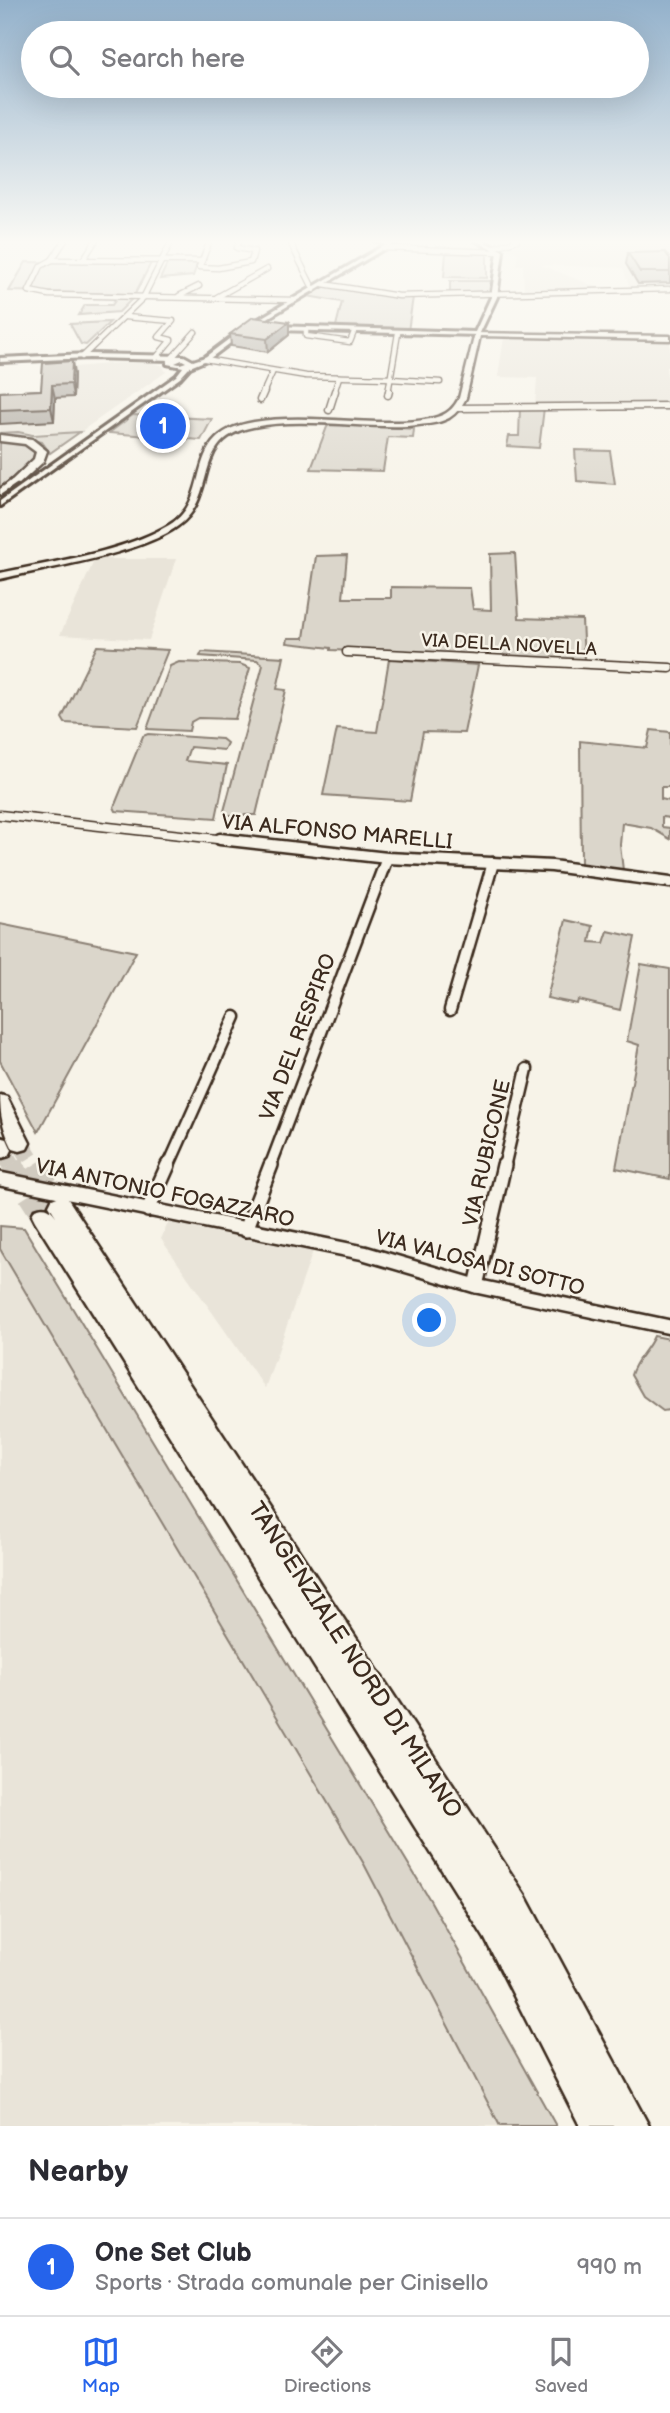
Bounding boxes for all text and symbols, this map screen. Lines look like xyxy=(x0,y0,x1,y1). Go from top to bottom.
search box xyxy=(21,21,649,98)
icon: search xyxy=(45,41,83,79)
text: Search here xyxy=(101,44,245,75)
pin: 1 xyxy=(140,400,186,452)
street label: VIA DELLA NOVELLA xyxy=(421,630,597,660)
street label: VIA ALFONSO MARELLI xyxy=(220,809,454,855)
street label: VIA DEL RESPIRO xyxy=(255,950,341,1124)
street label: VIA RUBICONE xyxy=(458,1077,516,1229)
street label: VIA ANTONIO FOGAZZARO xyxy=(33,1153,297,1233)
street label: VIA VALOSA DI SOTTO xyxy=(373,1225,587,1301)
your location xyxy=(412,1303,446,1337)
street label: TANGENZIALE NORD DI MILANO xyxy=(242,1496,468,1824)
text: Nearby xyxy=(28,2154,128,2190)
text: One Set Club xyxy=(95,2238,252,2269)
text: 1 xyxy=(46,2253,56,2281)
text: 990 m xyxy=(577,2253,642,2281)
text: Sports · Strada comunale per Cinisello xyxy=(95,2269,488,2297)
tab: Map xyxy=(82,2333,120,2398)
tab: Directions xyxy=(284,2333,371,2398)
tab: Saved xyxy=(535,2333,588,2398)

